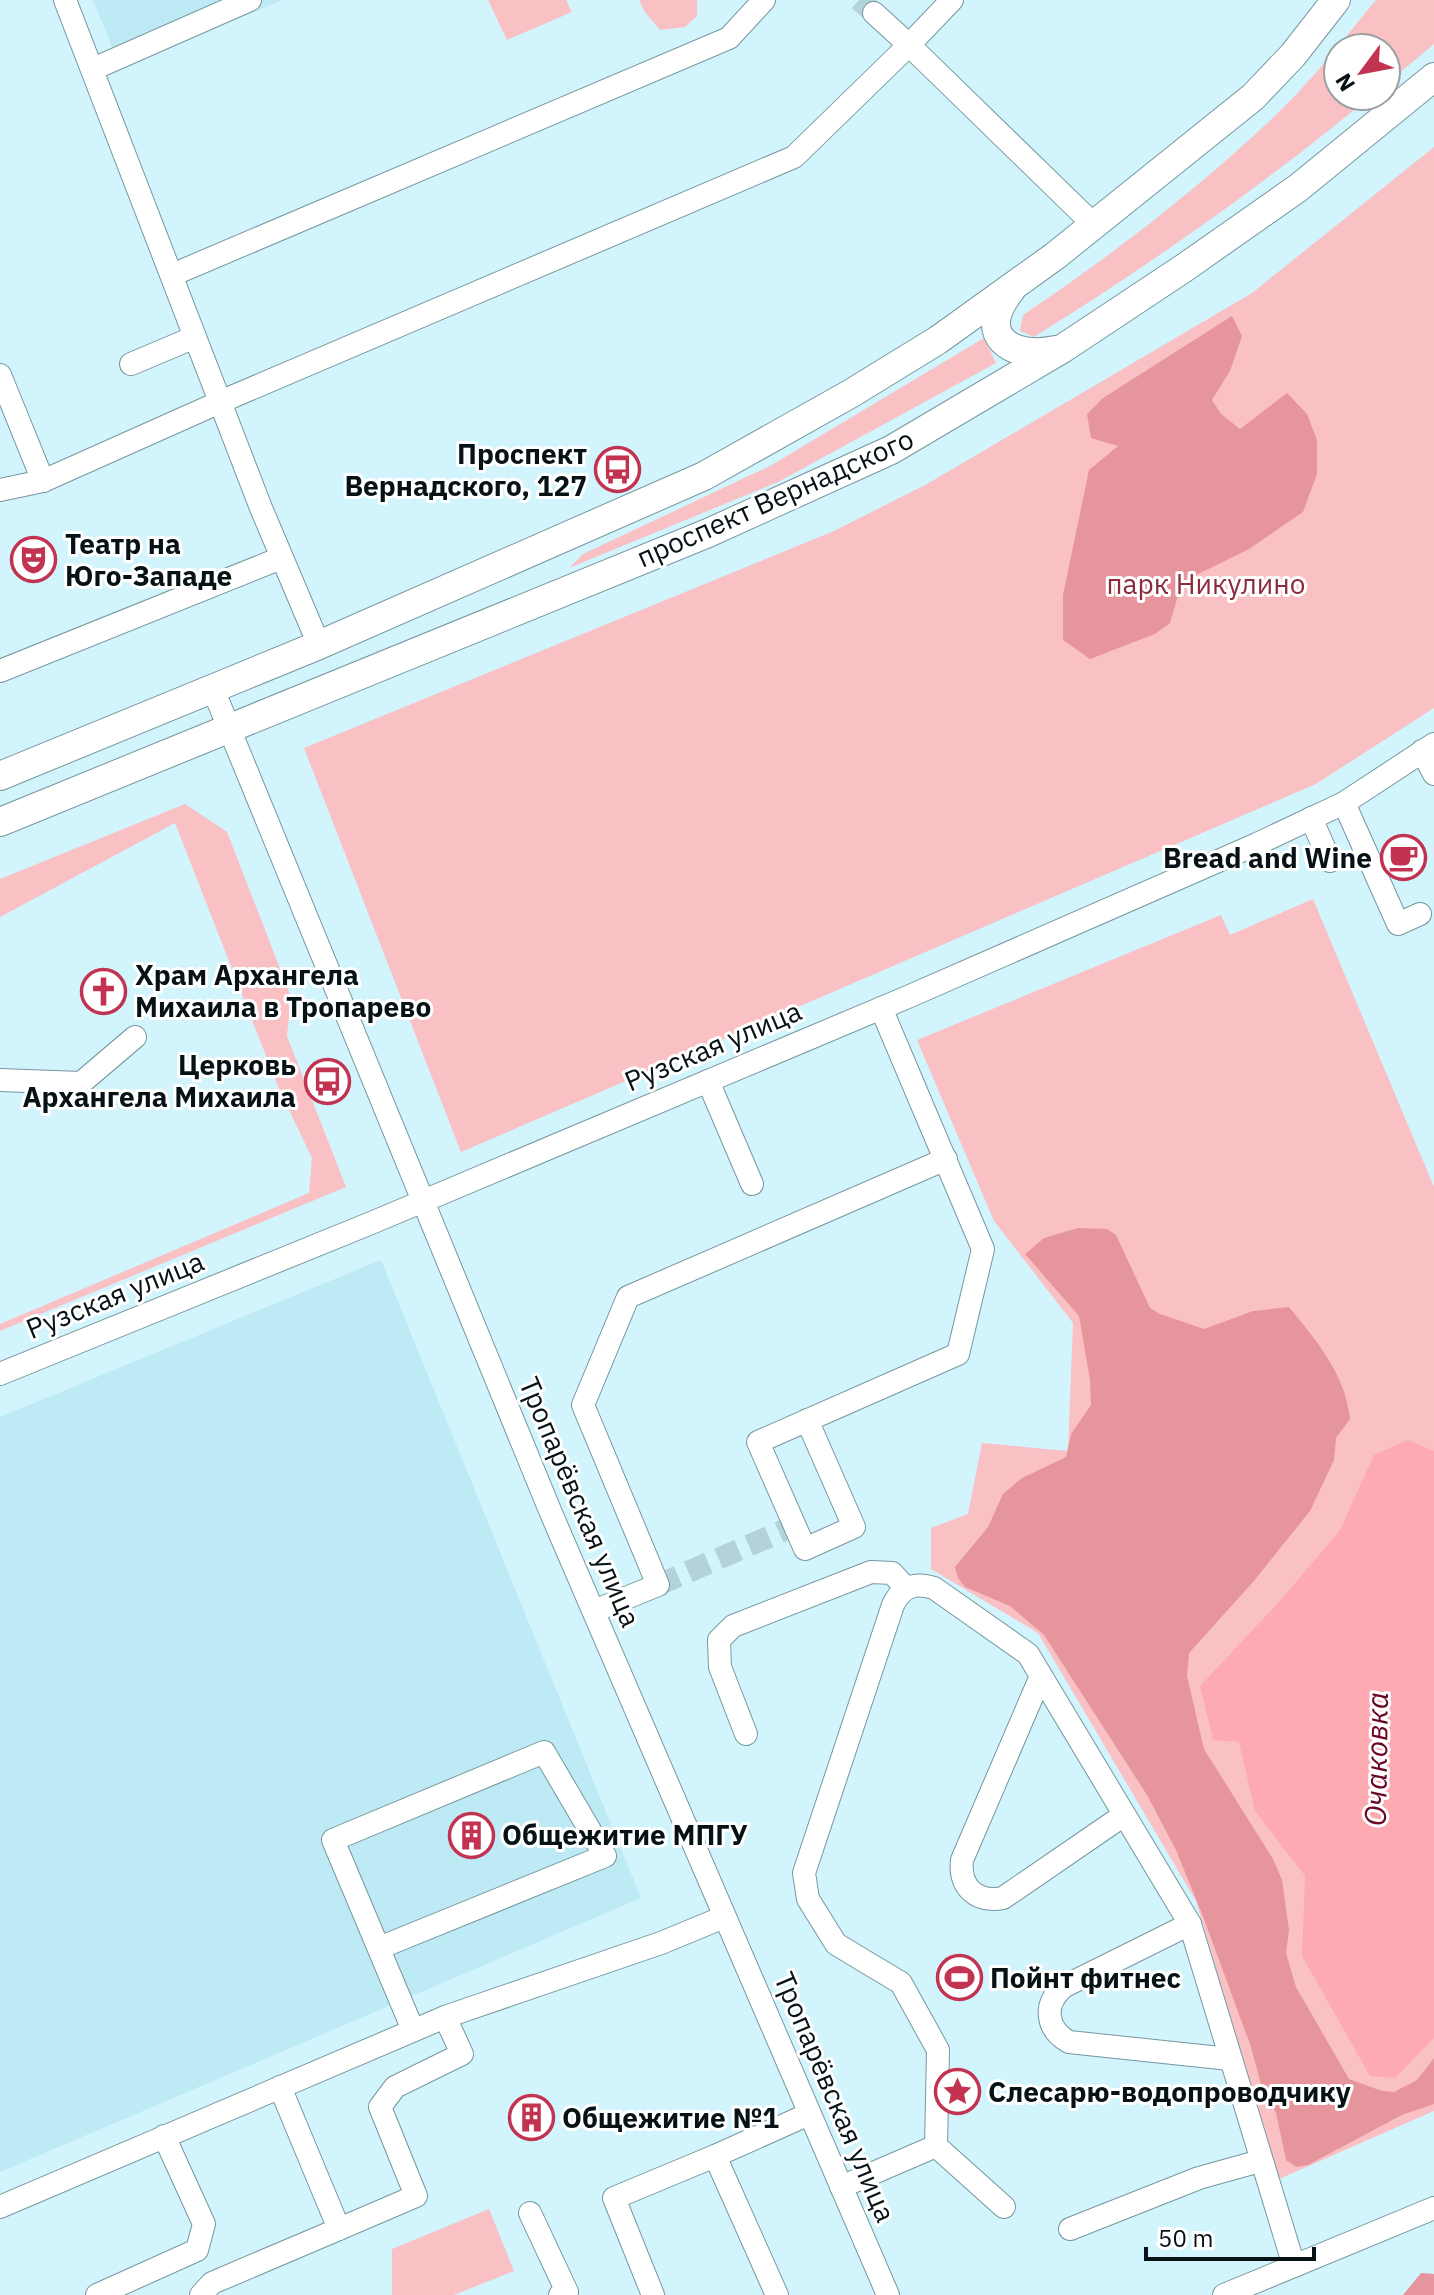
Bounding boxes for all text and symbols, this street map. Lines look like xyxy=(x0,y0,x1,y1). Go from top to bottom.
north arrow xyxy=(1322,32,1402,112)
text: N xyxy=(1328,68,1361,97)
street label: проспект Вернадского xyxy=(631,420,919,575)
place label: Проспект Вернадского, 127 xyxy=(344,435,587,504)
bus stop icon: Проспект Вернадского, 127 xyxy=(594,446,642,494)
place label: Театр на Юго-Западе xyxy=(65,525,232,594)
theatre icon: Театр на Юго-Западе xyxy=(10,536,58,584)
park label: парк Никулино xyxy=(1107,565,1305,602)
cafe icon: Bread and Wine xyxy=(1379,834,1427,882)
place label: Bread and Wine xyxy=(1163,839,1372,876)
place label: Храм Архангела Михаила в Тропарево xyxy=(135,956,431,1025)
church icon: Храм Архангела Михаила в Тропарево xyxy=(80,967,128,1015)
street label: Рузская улица xyxy=(619,992,807,1099)
place label: Церковь Архангела Михаила xyxy=(22,1046,296,1115)
bus stop icon: Церковь Архангела Михаила xyxy=(303,1057,351,1105)
street label: Рузская улица xyxy=(20,1242,209,1347)
street label: Тропарёвская улица xyxy=(511,1371,650,1633)
water label: Очаковка xyxy=(1355,1692,1396,1826)
building icon: Общежитие МПГУ xyxy=(447,1811,495,1859)
place label: Общежитие МПГУ xyxy=(502,1816,748,1853)
sports icon: Пойнт фитнес xyxy=(935,1954,983,2002)
place label: Пойнт фитнес xyxy=(990,1959,1181,1996)
street label: Тропарёвская улица xyxy=(766,1966,905,2228)
place icon: Слесарю-водопроводчику xyxy=(933,2068,981,2116)
place label: Слесарю-водопроводчику xyxy=(988,2073,1351,2110)
building icon: Общежитие №1 xyxy=(507,2094,555,2142)
place label: Общежитие №1 xyxy=(562,2099,779,2136)
scale bar xyxy=(1146,2211,1314,2261)
text: 50 m xyxy=(1158,2222,1213,2254)

